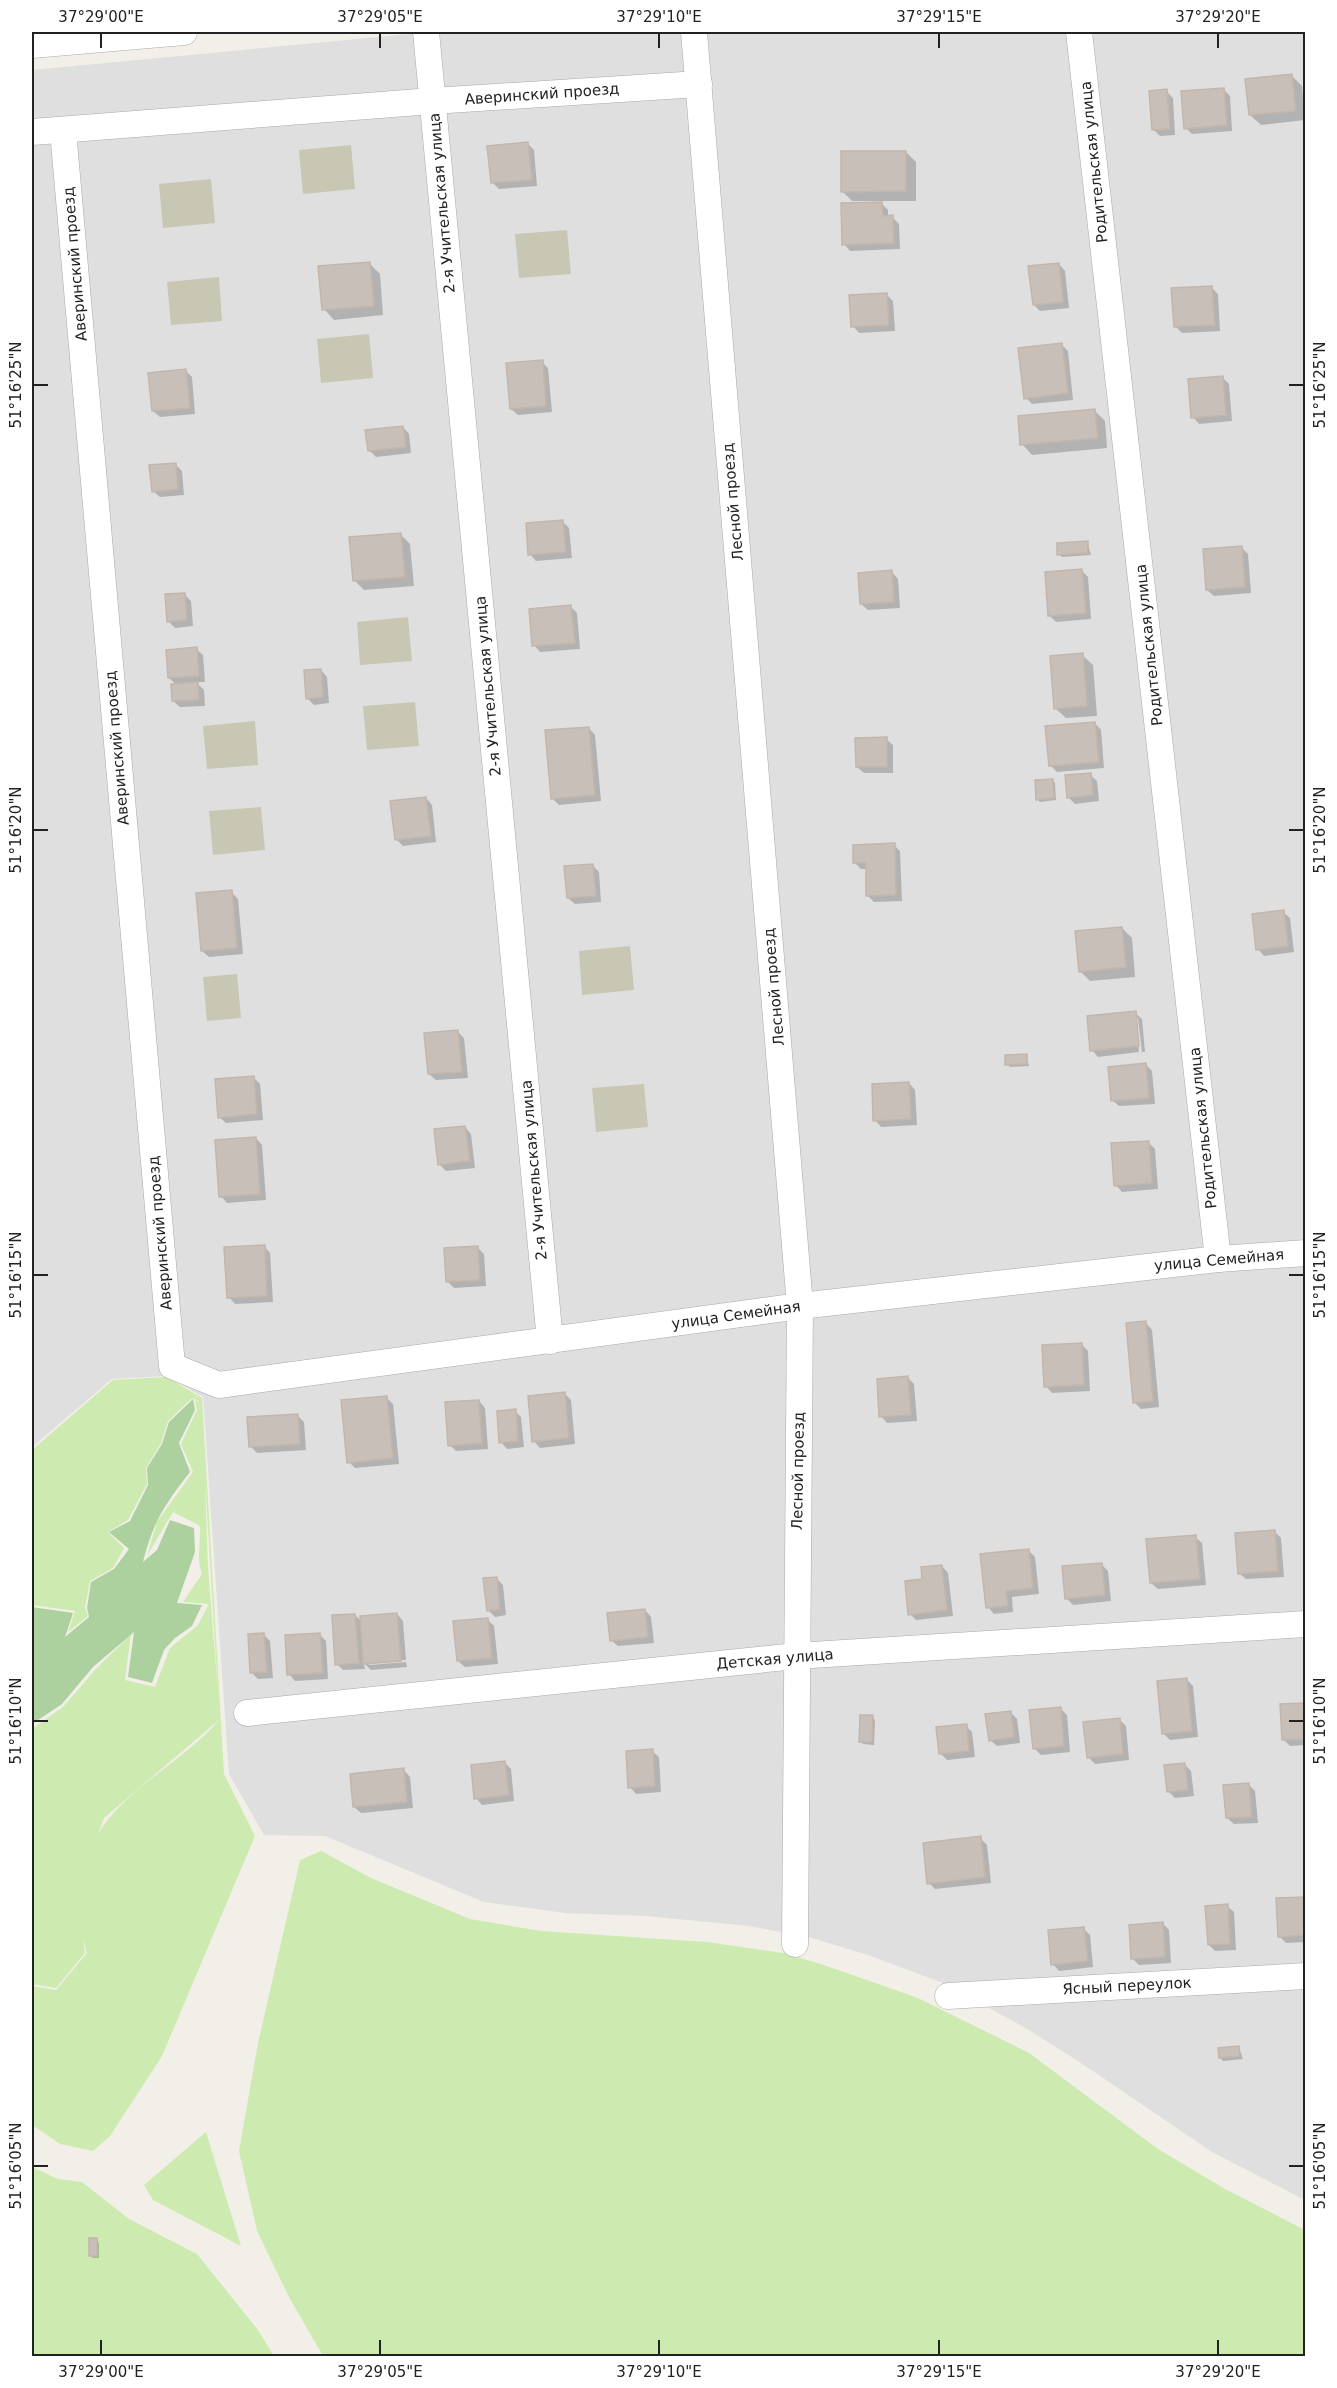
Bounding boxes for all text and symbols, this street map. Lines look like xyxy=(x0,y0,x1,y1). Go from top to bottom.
text: 37°29'00"E xyxy=(58,8,144,26)
text: 37°29'05"E xyxy=(337,8,423,26)
text: 37°29'10"E xyxy=(616,8,702,26)
text: 37°29'15"E xyxy=(896,8,982,26)
text: 37°29'20"E xyxy=(1175,8,1261,26)
street label: Аверинский проезд xyxy=(464,80,620,108)
street label: Родительская улица xyxy=(1077,80,1111,244)
street label: 2-я Учительская улица xyxy=(425,112,459,294)
street label: Аверинский проезд xyxy=(59,186,91,342)
text: 51°16'25"N xyxy=(7,341,25,429)
text: 51°16'25"N xyxy=(1311,341,1329,429)
street label: Лесной проезд xyxy=(719,442,747,562)
street label: Родительская улица xyxy=(1132,563,1166,727)
street label: 2-я Учительская улица xyxy=(471,595,505,777)
street label: Аверинский проезд xyxy=(101,670,133,826)
text: 51°16'20"N xyxy=(7,786,25,874)
text: 51°16'20"N xyxy=(1311,786,1329,874)
street label: Лесной проезд xyxy=(760,927,788,1047)
street label: Родительская улица xyxy=(1186,1046,1220,1210)
street label: 2-я Учительская улица xyxy=(517,1079,551,1261)
street label: Аверинский проезд xyxy=(144,1155,176,1311)
text: 51°16'15"N xyxy=(7,1231,25,1319)
text: 51°16'15"N xyxy=(1311,1231,1329,1319)
street label: улица Семейная xyxy=(1153,1245,1285,1275)
street label: улица Семейная xyxy=(670,1297,802,1333)
street label: Лесной проезд xyxy=(788,1412,808,1530)
street label: Детская улица xyxy=(716,1645,834,1673)
text: 51°16'10"N xyxy=(7,1677,25,1765)
text: 51°16'10"N xyxy=(1311,1677,1329,1765)
street label: Ясный переулок xyxy=(1062,1974,1192,1998)
text: 51°16'05"N xyxy=(7,2122,25,2210)
text: 51°16'05"N xyxy=(1311,2122,1329,2210)
text: 37°29'00"E xyxy=(58,2363,144,2381)
text: 37°29'05"E xyxy=(337,2363,423,2381)
text: 37°29'10"E xyxy=(616,2363,702,2381)
text: 37°29'15"E xyxy=(896,2363,982,2381)
text: 37°29'20"E xyxy=(1175,2363,1261,2381)

